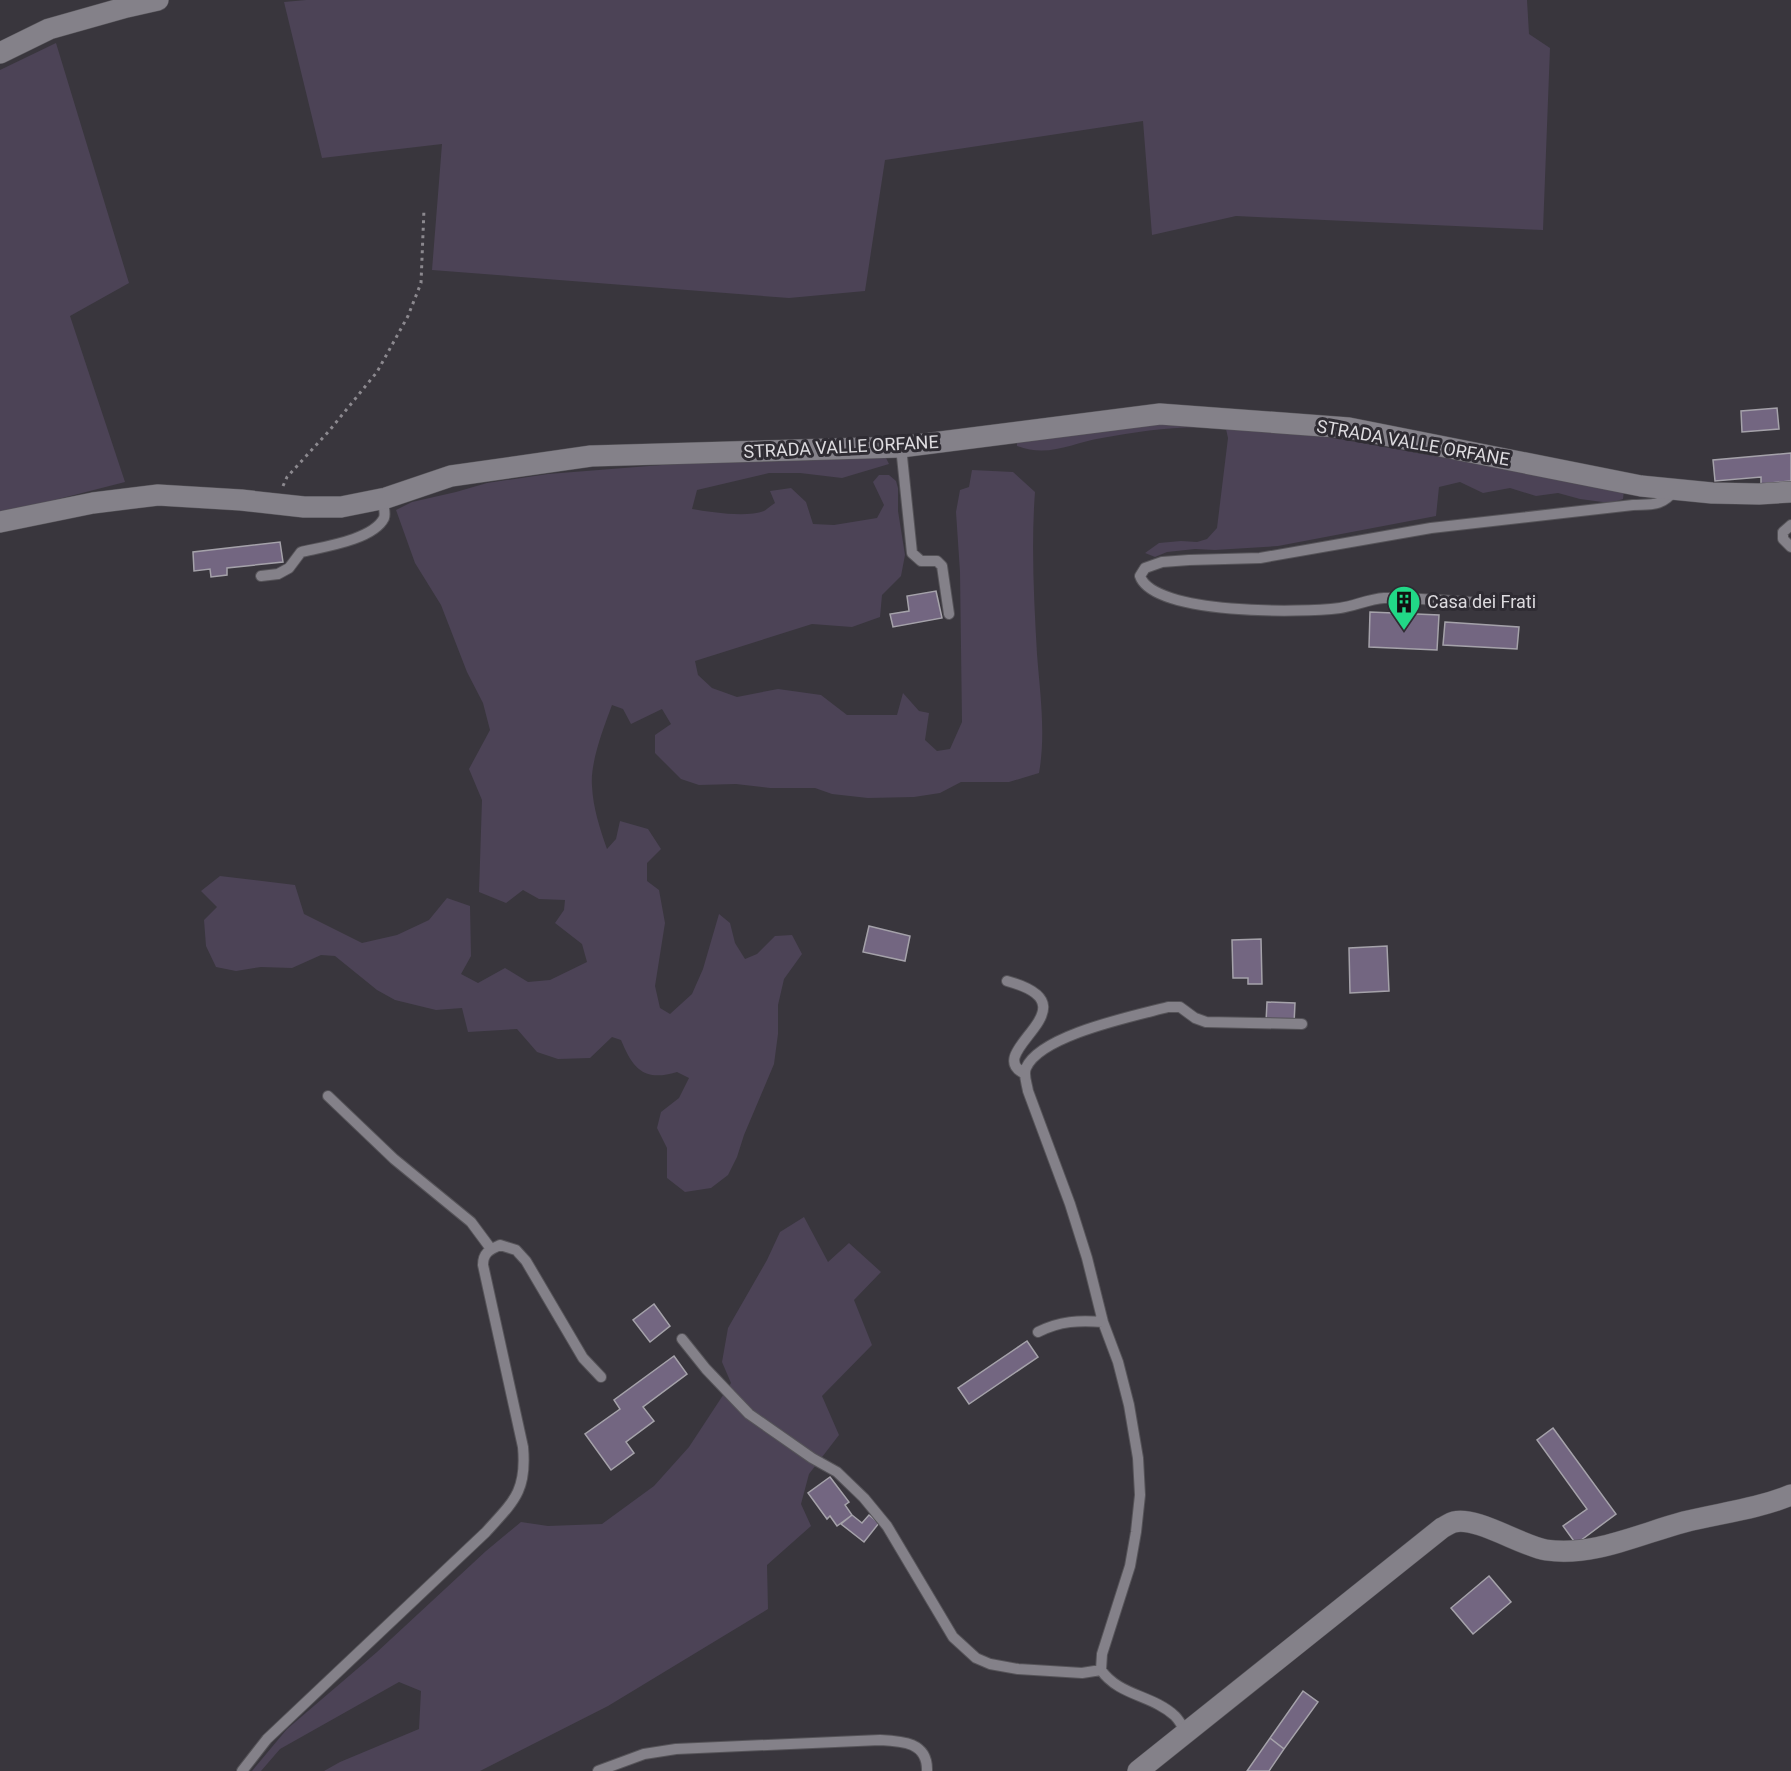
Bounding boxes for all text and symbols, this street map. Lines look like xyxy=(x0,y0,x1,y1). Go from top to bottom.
street label: STRADA VALLE ORFANE xyxy=(1315,415,1511,470)
street label: STRADA VALLE ORFANE xyxy=(743,431,939,462)
building icon: Casa dei Frati xyxy=(1386,584,1422,631)
place label: Casa dei Frati xyxy=(1427,591,1536,612)

